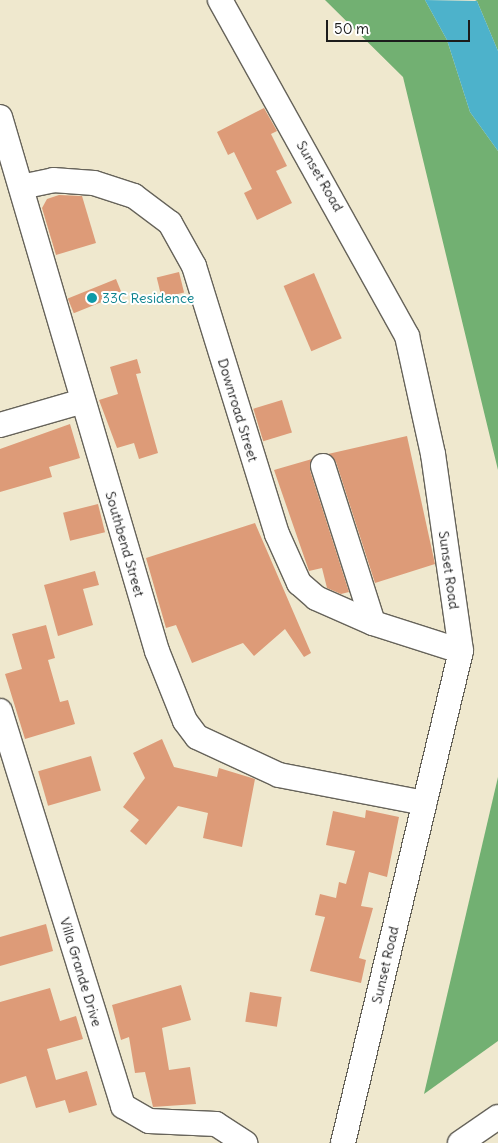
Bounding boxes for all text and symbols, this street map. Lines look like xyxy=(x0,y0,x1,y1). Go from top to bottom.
scale bar xyxy=(328,10,472,42)
text: 50 m xyxy=(334,19,369,38)
street label: Sunset Road xyxy=(293,138,347,214)
place label: 33C Residence xyxy=(102,290,194,306)
marker: 33C Residence xyxy=(86,292,98,304)
street label: Downroad Street xyxy=(214,356,262,464)
street label: Southbend Street xyxy=(102,489,148,599)
street label: Sunset Road xyxy=(435,530,463,610)
street label: Villa Grande Drive xyxy=(56,915,106,1029)
street label: Sunset Road xyxy=(368,925,402,1005)

